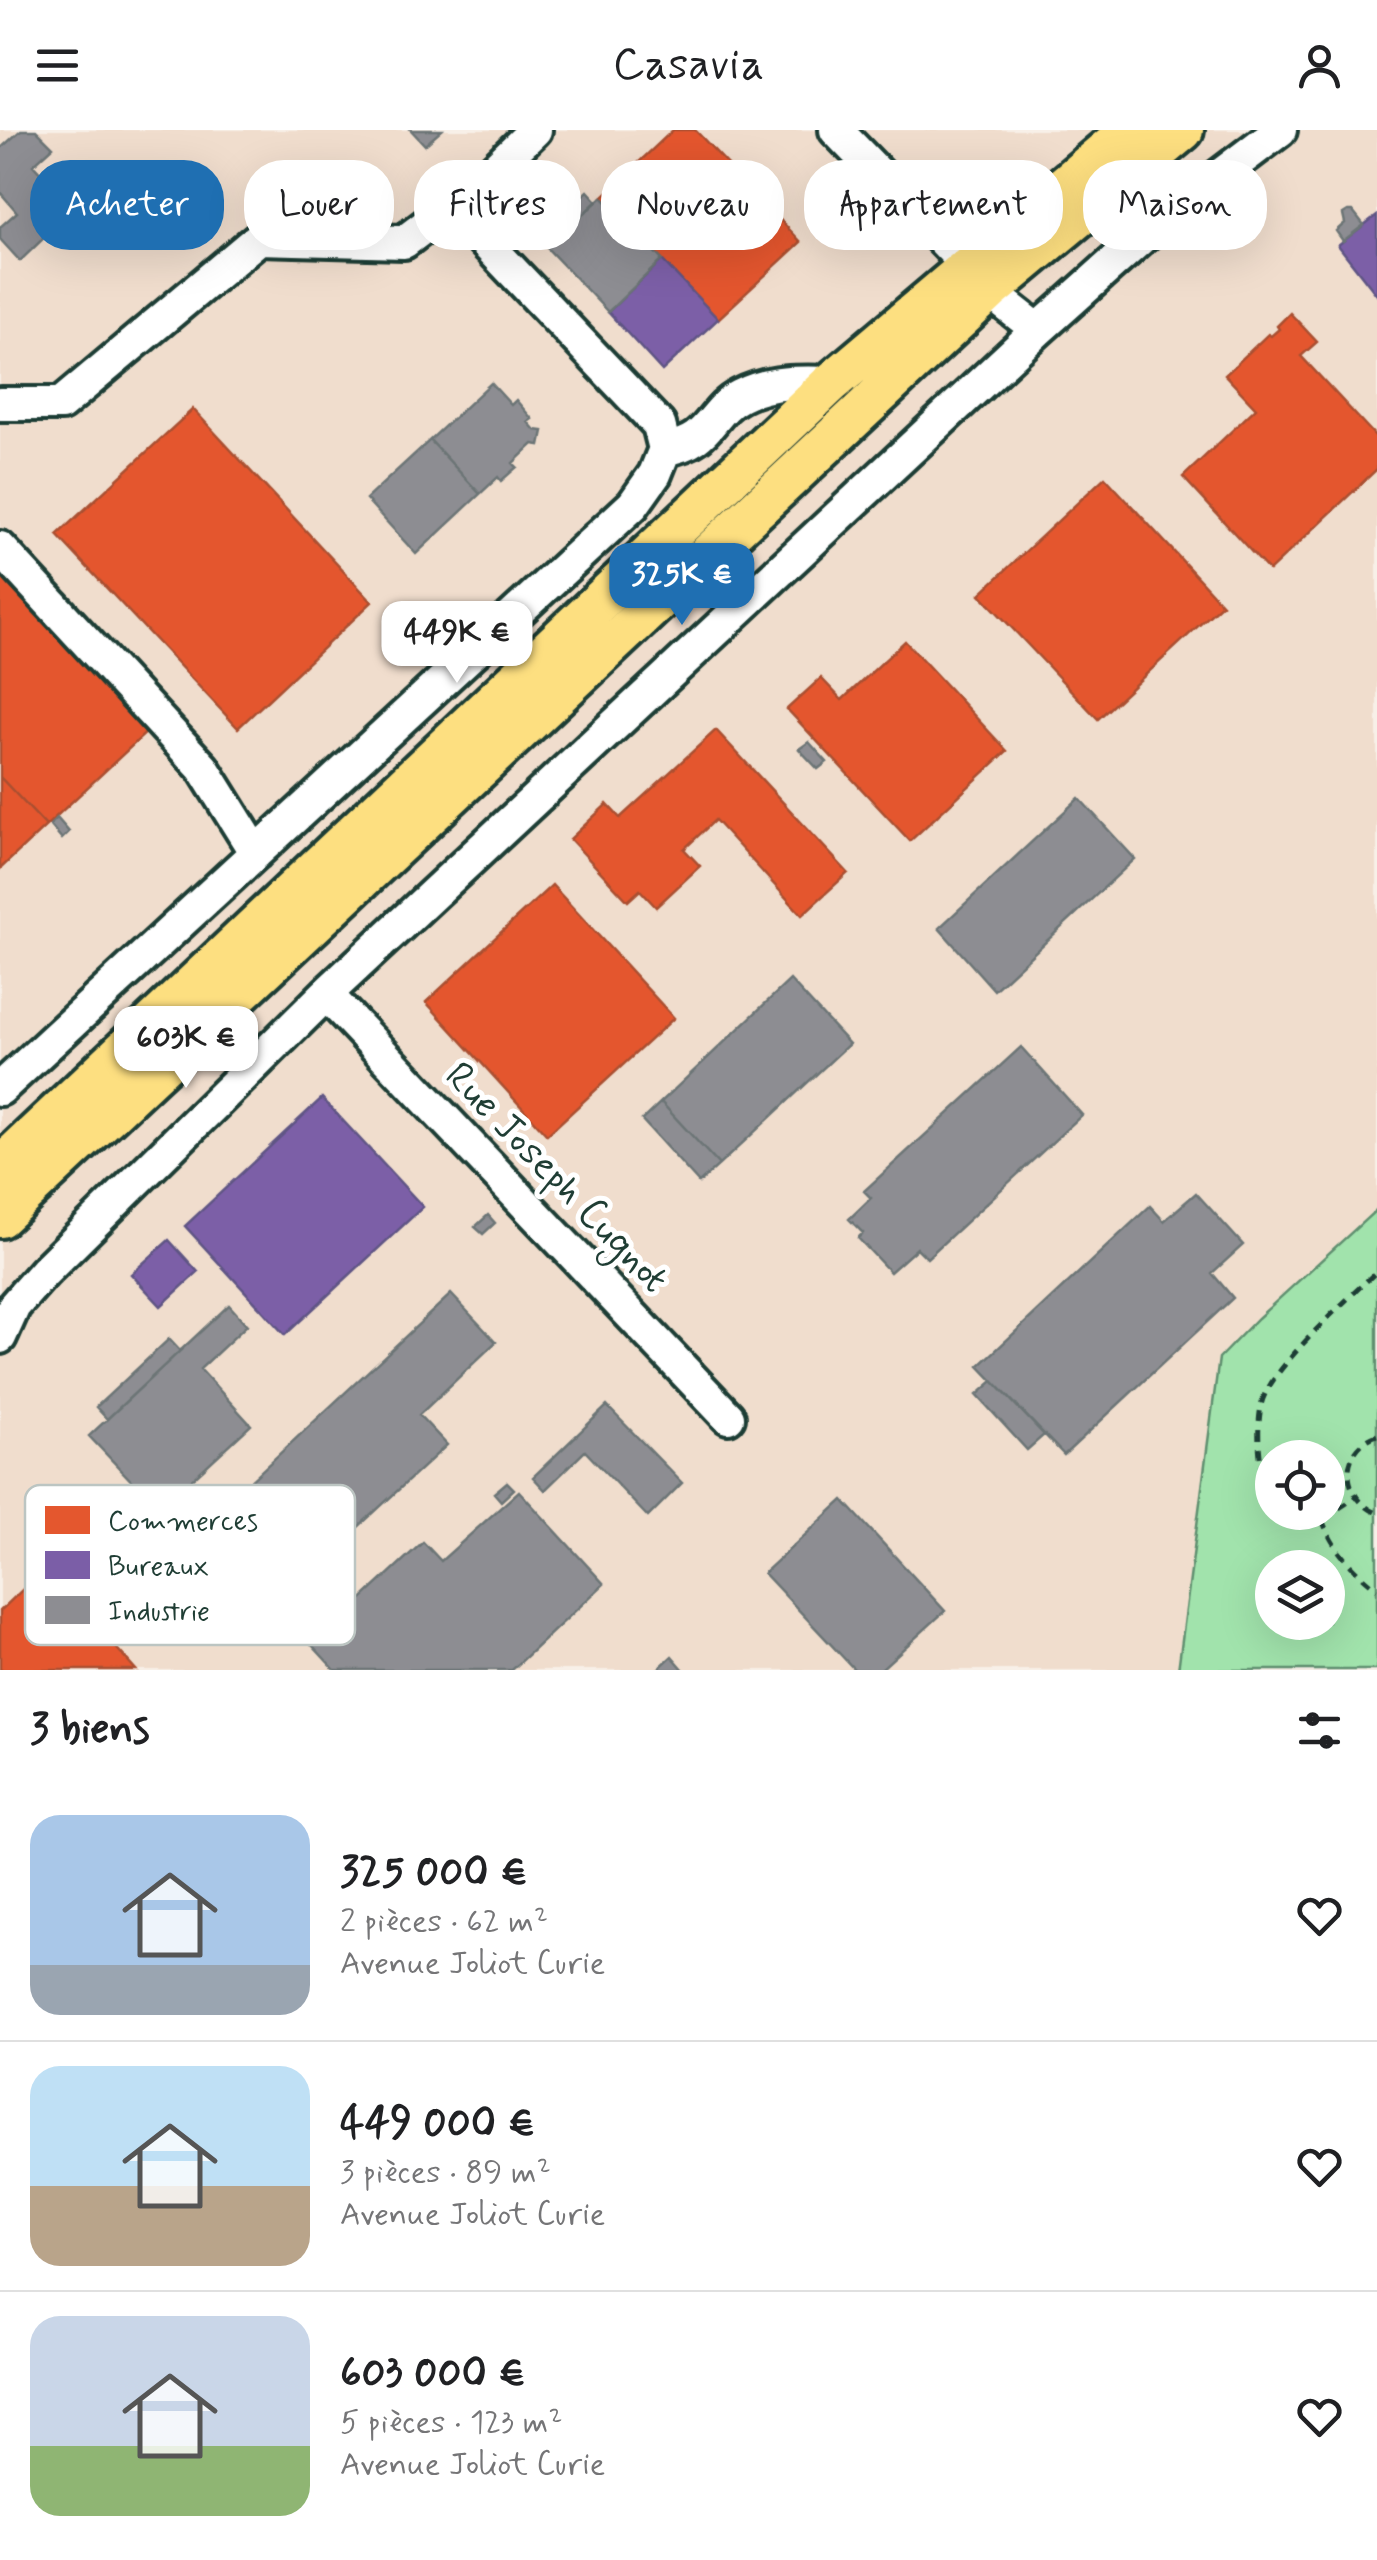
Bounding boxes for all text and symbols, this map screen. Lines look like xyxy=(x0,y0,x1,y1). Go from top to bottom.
text: Casavia xyxy=(613,36,764,95)
icon: menu xyxy=(30,38,85,93)
icon: person xyxy=(1292,38,1347,93)
chip: Acheter xyxy=(30,160,224,250)
chip: Louer xyxy=(244,160,394,250)
chip: Filtres xyxy=(414,160,581,250)
chip: Nouveau xyxy=(601,160,784,250)
chip: Appartement xyxy=(804,160,1063,250)
chip: Maison xyxy=(1083,160,1267,250)
pin: 325K € xyxy=(601,543,763,628)
text: 325K € xyxy=(631,554,733,596)
pin: 449K € xyxy=(376,601,538,686)
text: 449K € xyxy=(403,612,511,654)
pin: 603K € xyxy=(105,1006,267,1091)
text: 603K € xyxy=(136,1017,236,1059)
street label: Rue Joseph Cugnot xyxy=(430,1052,679,1307)
map controls xyxy=(1255,1440,1345,1640)
button: locate xyxy=(1255,1440,1345,1530)
legend xyxy=(25,1485,355,1645)
text: Commerces xyxy=(108,1504,258,1541)
text: Bureaux xyxy=(108,1549,209,1586)
button: layers xyxy=(1255,1550,1345,1640)
text: Industrie xyxy=(108,1594,210,1631)
text: 3 biens xyxy=(30,1703,150,1758)
icon: filters xyxy=(1292,1703,1347,1758)
text: 325 000 € xyxy=(340,1846,528,1901)
icon: home xyxy=(110,1855,230,1975)
icon: heart xyxy=(1292,1888,1347,1943)
text: 2 pièces · 62 m² xyxy=(340,1901,548,1943)
text: Avenue Joliot Curie xyxy=(340,1943,605,1985)
text: 449 000 € xyxy=(340,2097,535,2152)
icon: home xyxy=(110,2106,230,2226)
icon: heart xyxy=(1292,2139,1347,2194)
text: 3 pièces · 89 m² xyxy=(340,2152,551,2194)
text: Avenue Joliot Curie xyxy=(340,2194,605,2236)
text: 603 000 € xyxy=(340,2347,526,2402)
icon: home xyxy=(110,2356,230,2476)
icon: heart xyxy=(1292,2389,1347,2444)
text: 5 pièces · 123 m² xyxy=(340,2402,562,2444)
text: Avenue Joliot Curie xyxy=(340,2444,605,2486)

